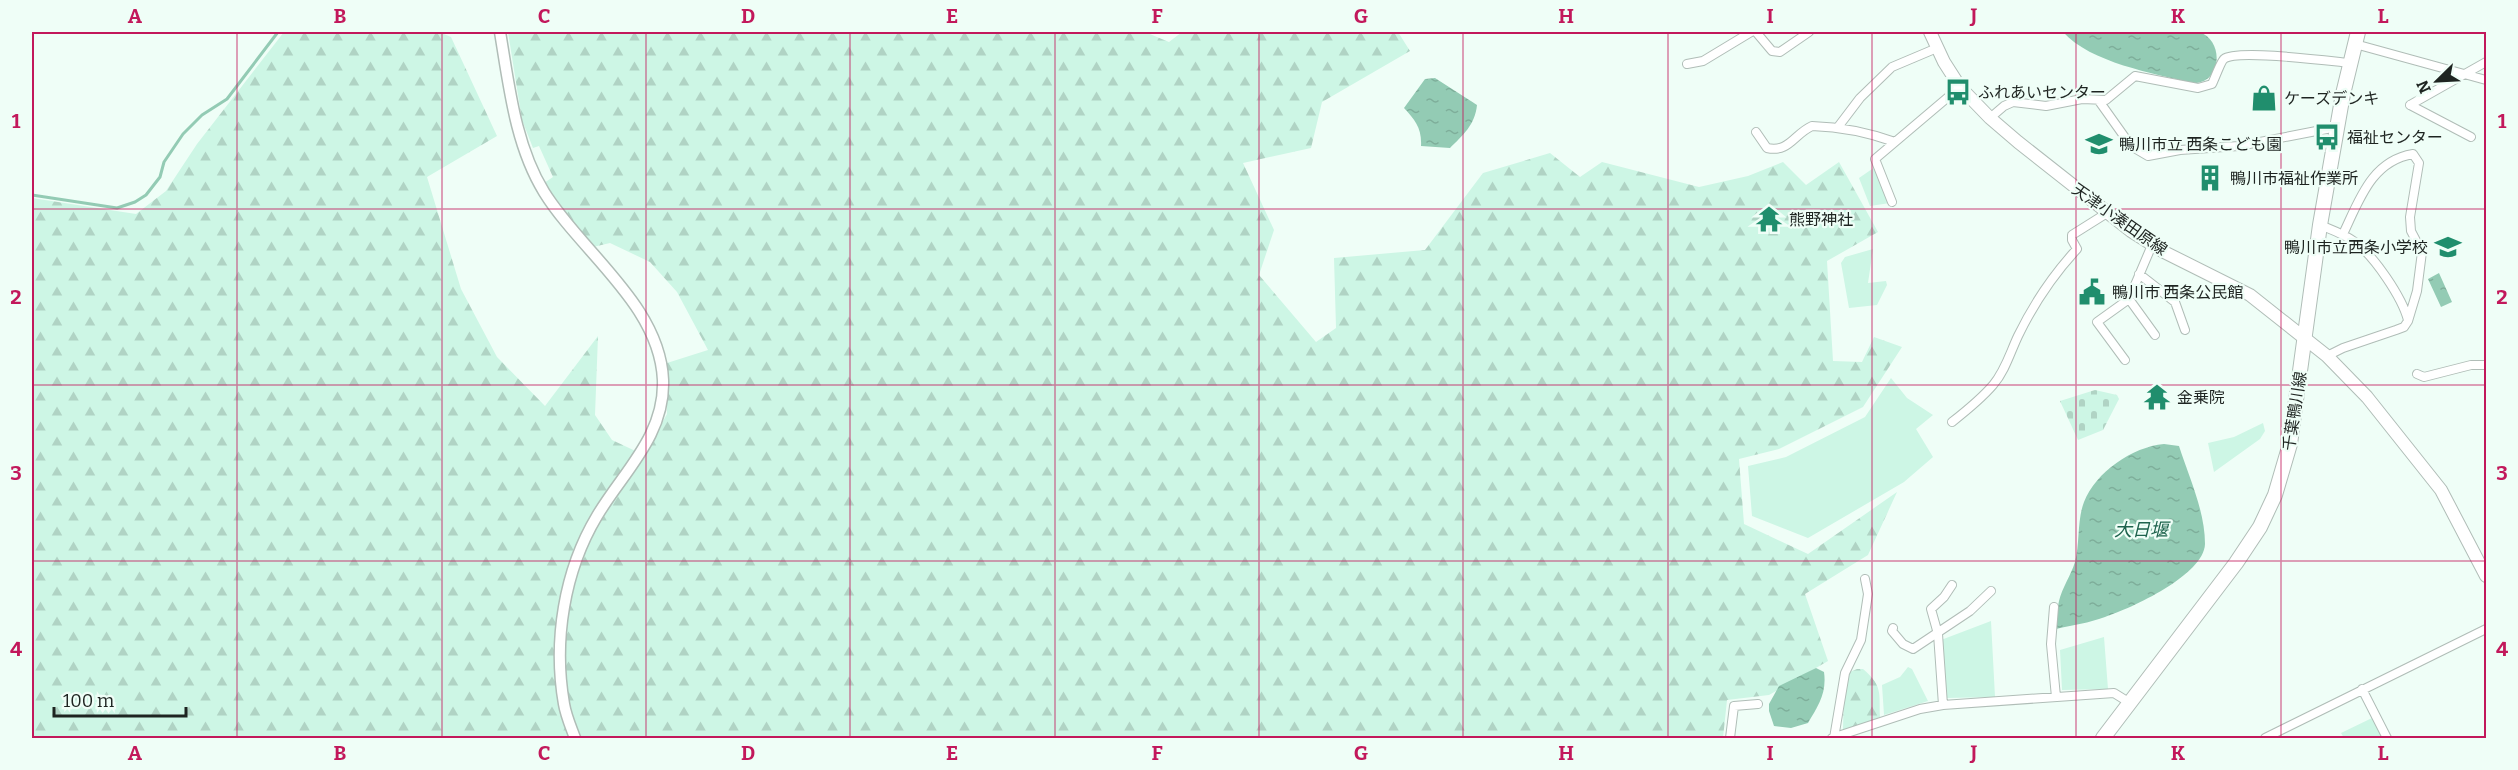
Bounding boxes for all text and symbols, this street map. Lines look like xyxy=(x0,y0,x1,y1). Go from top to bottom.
text: A xyxy=(128,4,143,28)
text: B xyxy=(334,4,347,28)
text: C xyxy=(538,4,550,28)
text: D xyxy=(741,4,755,28)
text: E xyxy=(946,4,958,28)
text: F xyxy=(1151,4,1163,28)
text: G xyxy=(1354,4,1368,28)
text: H xyxy=(1558,4,1574,28)
text: I xyxy=(1766,4,1774,28)
text: J xyxy=(1970,4,1978,28)
text: K xyxy=(2171,4,2186,28)
text: L xyxy=(2377,4,2389,28)
north arrow xyxy=(2407,51,2467,111)
bus stop icon: ふれあいセンター xyxy=(1943,77,1973,107)
text: N xyxy=(2413,77,2435,96)
place label: ふれあいセンター xyxy=(1978,83,2106,102)
shop icon: ケーズデンキ xyxy=(2249,83,2279,113)
place label: ケーズデンキ xyxy=(2284,89,2379,108)
text: 1 xyxy=(12,109,21,133)
text: 1 xyxy=(2498,109,2507,133)
bus stop icon: 福祉センター xyxy=(2312,122,2342,152)
place label: 福祉センター xyxy=(2347,128,2443,147)
school or university icon: 鴨川市立 西条こども園 xyxy=(2084,129,2114,159)
place label: 鴨川市立 西条こども園 xyxy=(2119,135,2282,154)
building icon: 鴨川市福祉作業所 xyxy=(2195,163,2225,193)
place label: 鴨川市福祉作業所 xyxy=(2230,169,2358,188)
street label: 天津小湊田原線 xyxy=(2068,180,2171,259)
temple icon: 熊野神社 xyxy=(1754,204,1784,234)
place label: 熊野神社 xyxy=(1789,210,1853,229)
school or university icon: 鴨川市立西条小学校 xyxy=(2433,232,2463,262)
place label: 鴨川市立西条小学校 xyxy=(2284,238,2428,257)
public building icon: 鴨川市 西条公民館 xyxy=(2077,277,2107,307)
place label: 鴨川市 西条公民館 xyxy=(2112,283,2243,302)
text: 2 xyxy=(10,285,22,309)
text: 2 xyxy=(2496,285,2508,309)
street label: 千葉鴨川線 xyxy=(2279,370,2310,452)
temple icon: 金乗院 xyxy=(2142,382,2172,412)
place label: 金乗院 xyxy=(2177,388,2225,407)
text: 3 xyxy=(10,461,22,485)
text: 3 xyxy=(2496,461,2508,485)
water label: 大日堰 xyxy=(2114,519,2171,541)
text: 4 xyxy=(10,637,22,661)
text: 4 xyxy=(2496,637,2508,661)
scale bar xyxy=(54,680,186,718)
text: 100 m xyxy=(63,690,114,712)
text: A xyxy=(128,741,143,765)
text: B xyxy=(334,741,347,765)
text: C xyxy=(538,741,550,765)
text: D xyxy=(741,741,755,765)
text: E xyxy=(946,741,958,765)
text: F xyxy=(1151,741,1163,765)
text: G xyxy=(1354,741,1368,765)
text: H xyxy=(1558,741,1574,765)
text: I xyxy=(1766,741,1774,765)
text: J xyxy=(1970,741,1978,765)
text: K xyxy=(2171,741,2186,765)
text: L xyxy=(2377,741,2389,765)

